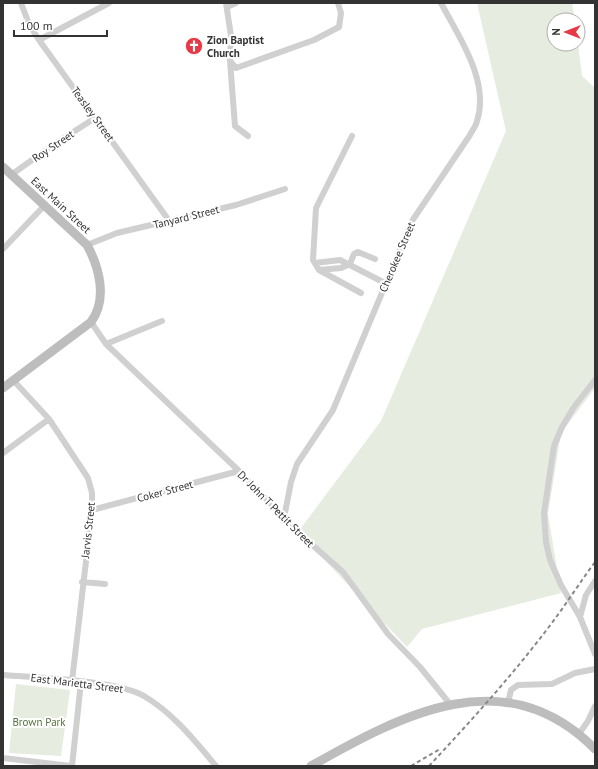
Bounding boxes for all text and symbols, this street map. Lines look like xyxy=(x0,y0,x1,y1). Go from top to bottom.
scale bar xyxy=(14,12,107,38)
north arrow xyxy=(546,12,586,52)
text: 100 m xyxy=(20,18,53,33)
text: N xyxy=(549,28,563,36)
place label: Zion Baptist Church xyxy=(207,33,264,60)
church icon: Zion Baptist Church xyxy=(184,36,204,56)
street label: Teasley Street xyxy=(68,84,118,144)
street label: Roy Street xyxy=(29,127,77,165)
street label: East Main Street xyxy=(28,174,94,236)
street label: Tanyard Street xyxy=(151,202,221,232)
street label: Cherokee Street xyxy=(376,220,418,294)
street label: Dr John T Pettit Street xyxy=(235,468,317,550)
street label: Coker Street xyxy=(136,477,195,505)
street label: Jarvis Street xyxy=(78,501,98,560)
street label: East Marietta Street xyxy=(30,670,124,696)
park label: Brown Park xyxy=(12,715,66,729)

